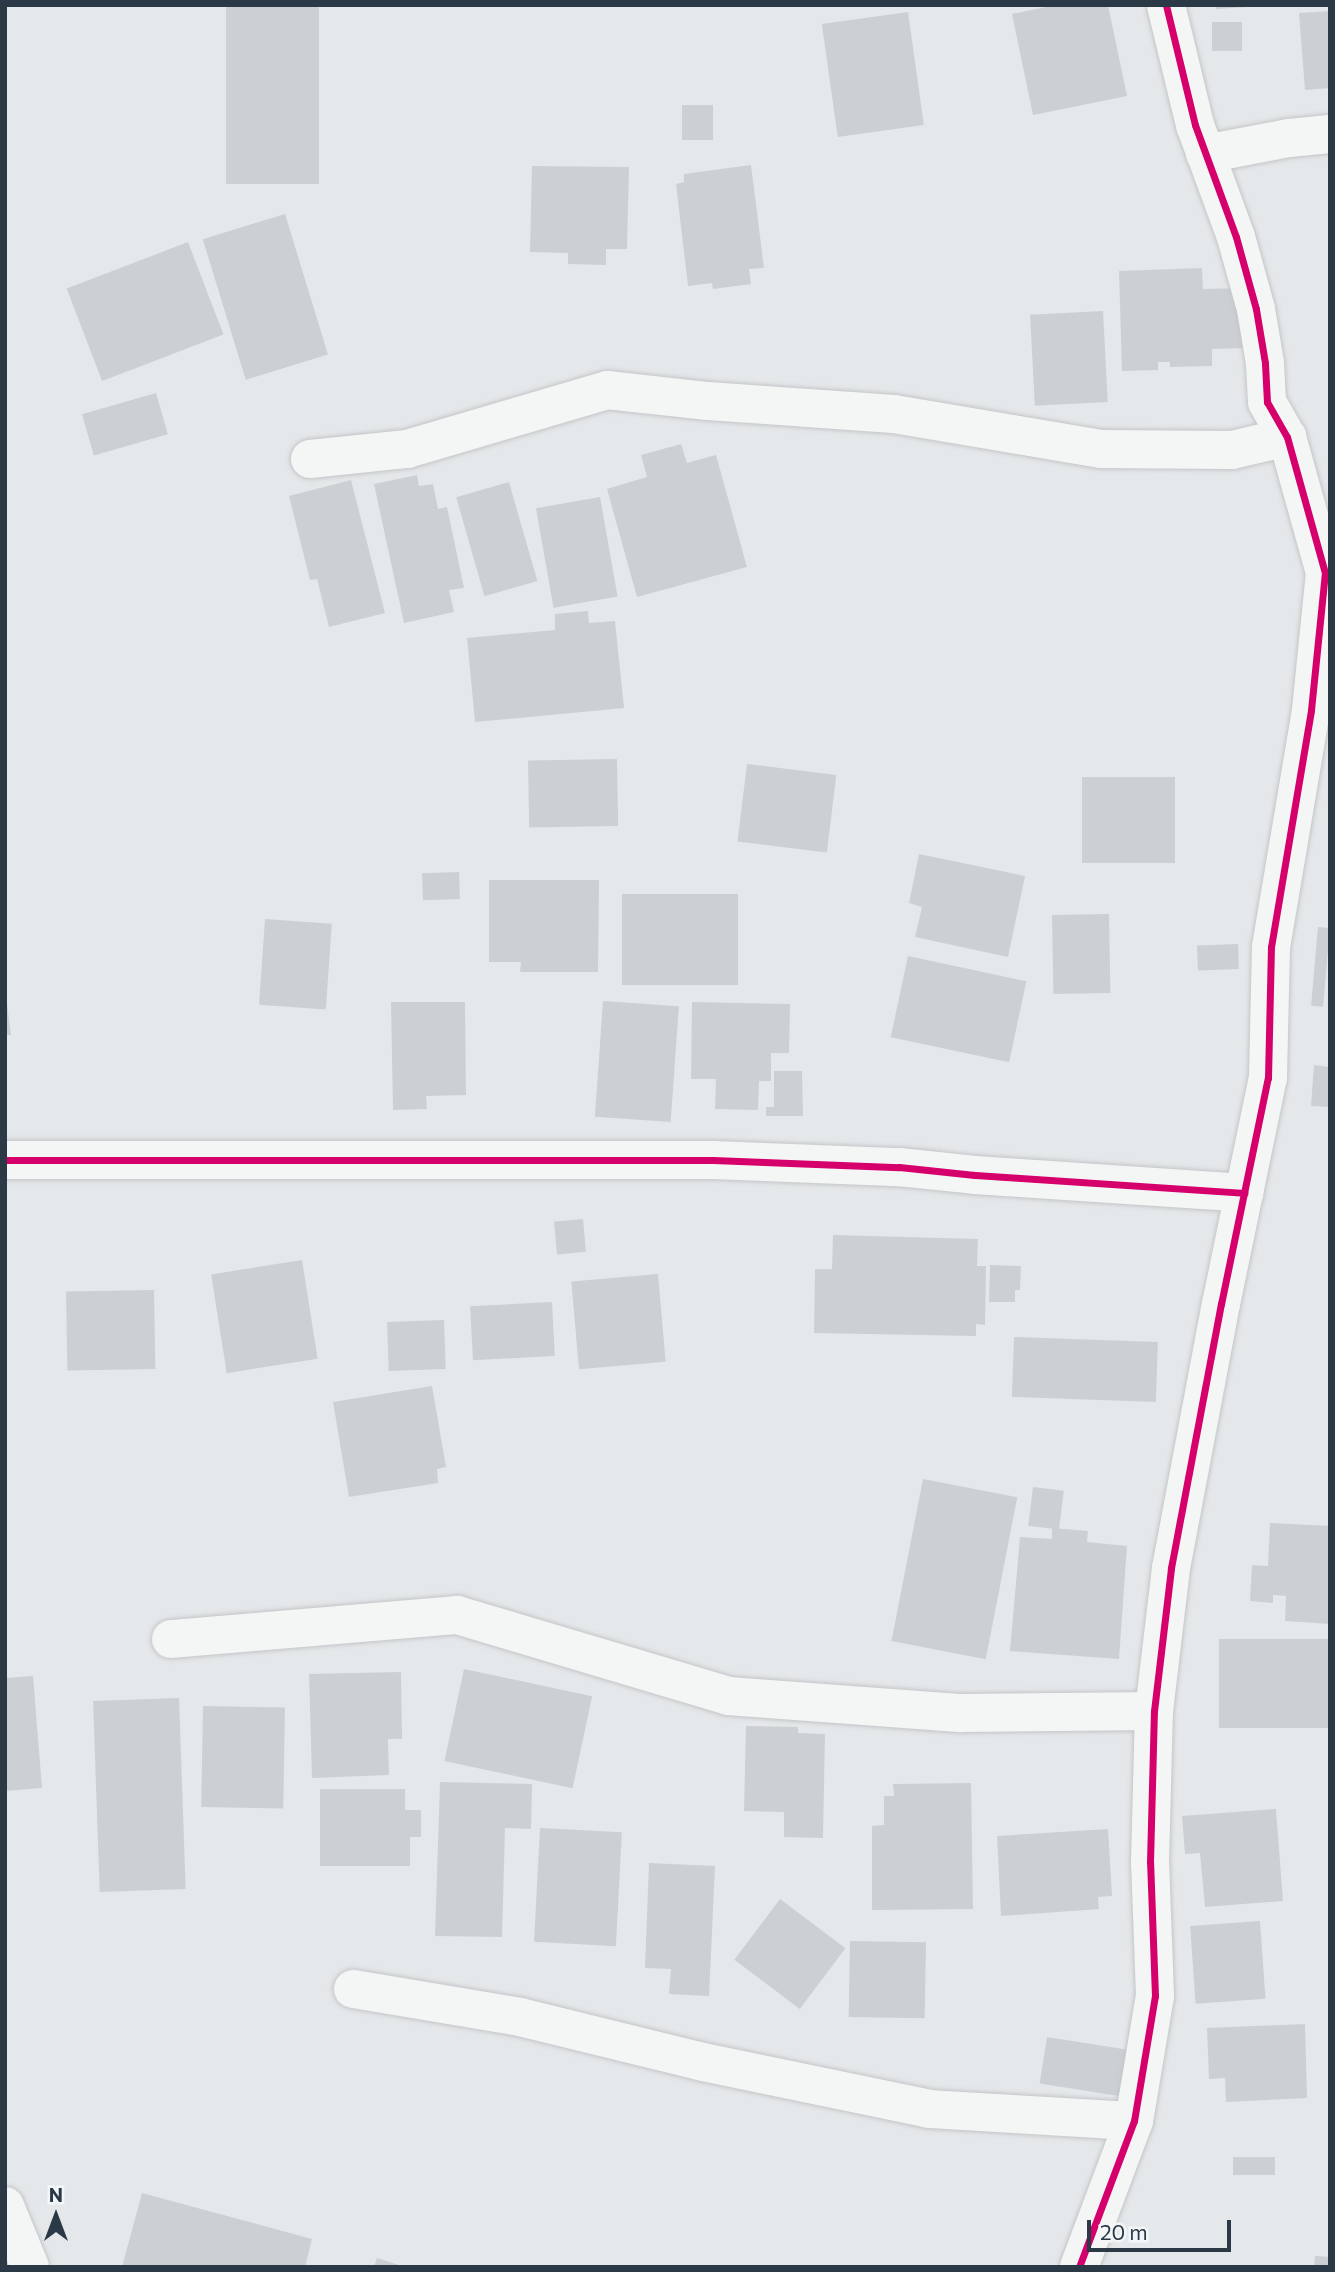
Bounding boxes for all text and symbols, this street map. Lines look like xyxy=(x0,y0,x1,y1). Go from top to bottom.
north arrow xyxy=(21,2181,91,2251)
text: N xyxy=(49,2183,63,2206)
scale bar xyxy=(1090,2206,1234,2250)
text: 20 m xyxy=(1100,2219,1148,2244)

